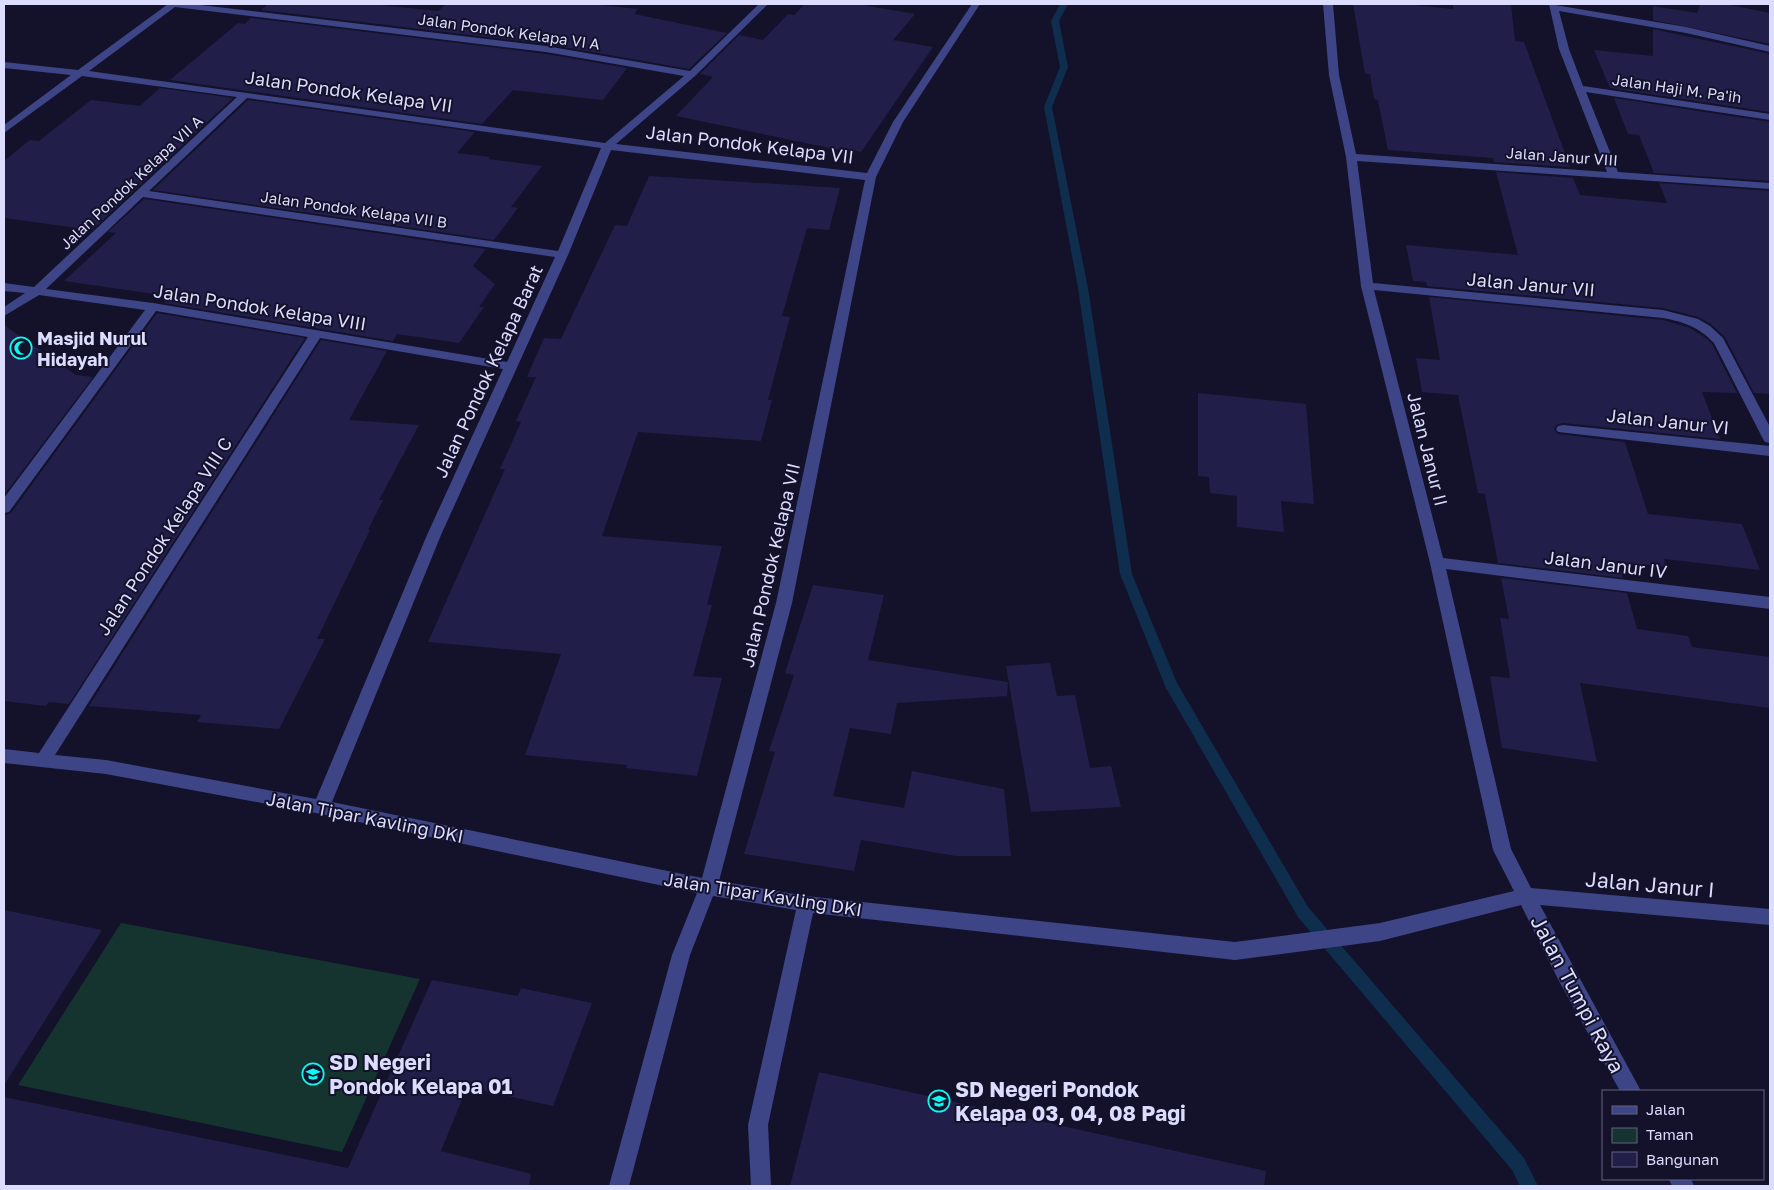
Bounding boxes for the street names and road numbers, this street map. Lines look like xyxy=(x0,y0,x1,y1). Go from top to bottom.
street label: Jalan Pondok Kelapa VI A xyxy=(417,9,601,53)
street label: Jalan Pondok Kelapa VII xyxy=(244,66,454,116)
street label: Jalan Haji M. Pa'ih xyxy=(1611,70,1743,106)
street label: Jalan Pondok Kelapa VII A xyxy=(56,111,206,253)
street label: Jalan Pondok Kelapa VII xyxy=(645,120,855,168)
street label: Jalan Janur VIII xyxy=(1506,143,1618,169)
street label: Jalan Pondok Kelapa VII B xyxy=(260,187,448,231)
street label: Jalan Pondok Kelapa Barat xyxy=(429,261,547,481)
street label: Jalan Janur VII xyxy=(1466,267,1596,301)
street label: Jalan Pondok Kelapa VIII xyxy=(152,279,368,335)
street label: Jalan Janur II xyxy=(1403,390,1453,508)
street label: Jalan Janur VI xyxy=(1606,404,1730,438)
street label: Jalan Pondok Kelapa VIII C xyxy=(92,433,236,639)
street label: Jalan Pondok Kelapa VII xyxy=(736,461,804,669)
street label: Jalan Janur IV xyxy=(1544,546,1668,582)
street label: Jalan Tipar Kavling DKI xyxy=(265,787,465,847)
street label: Jalan Janur I xyxy=(1584,865,1716,903)
street label: Jalan Tipar Kavling DKI xyxy=(662,867,864,921)
street label: Jalan Tumpi Raya xyxy=(1525,911,1631,1077)

